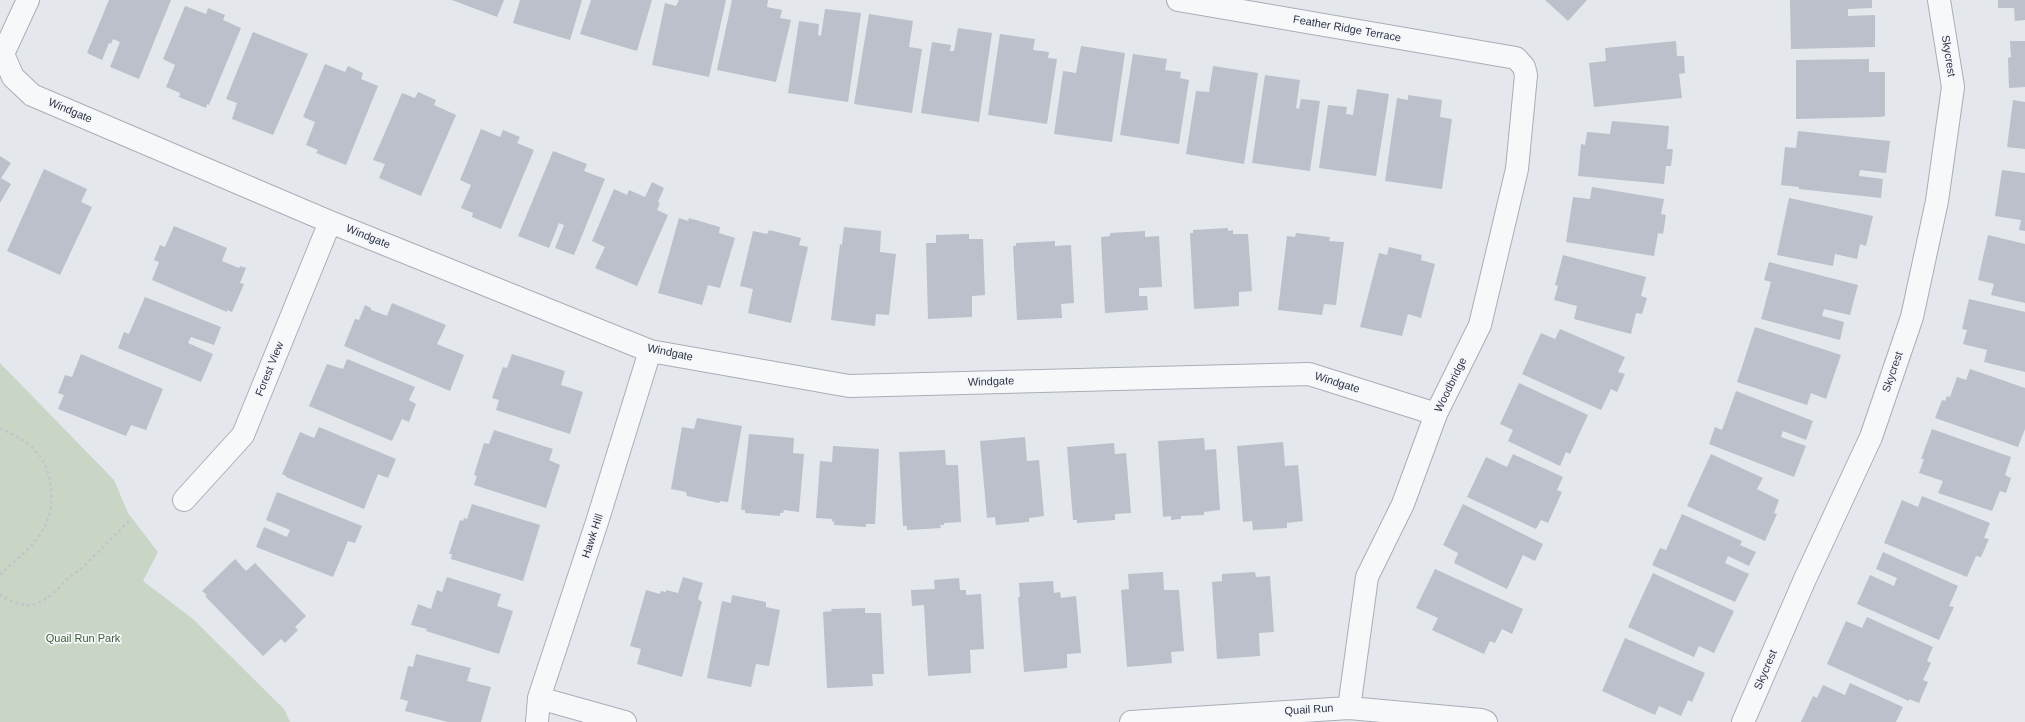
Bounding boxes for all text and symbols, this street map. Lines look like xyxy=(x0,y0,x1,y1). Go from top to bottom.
street label: Feather Ridge Terrace xyxy=(1292,13,1402,45)
street label: Skycrest xyxy=(1938,34,1958,78)
street label: Windgate xyxy=(46,96,94,126)
street label: Windgate xyxy=(344,222,392,252)
street label: Forest View xyxy=(253,340,287,398)
street label: Windgate xyxy=(646,342,694,364)
street label: Skycrest xyxy=(1880,350,1906,394)
street label: Woodbridge xyxy=(1432,356,1470,414)
street label: Windgate xyxy=(1313,370,1361,396)
street label: Windgate xyxy=(968,375,1014,389)
street label: Hawk Hill xyxy=(580,512,606,560)
park label: Quail Run Park xyxy=(46,632,120,646)
street label: Skycrest xyxy=(1752,648,1780,692)
street label: Quail Run xyxy=(1284,702,1334,718)

